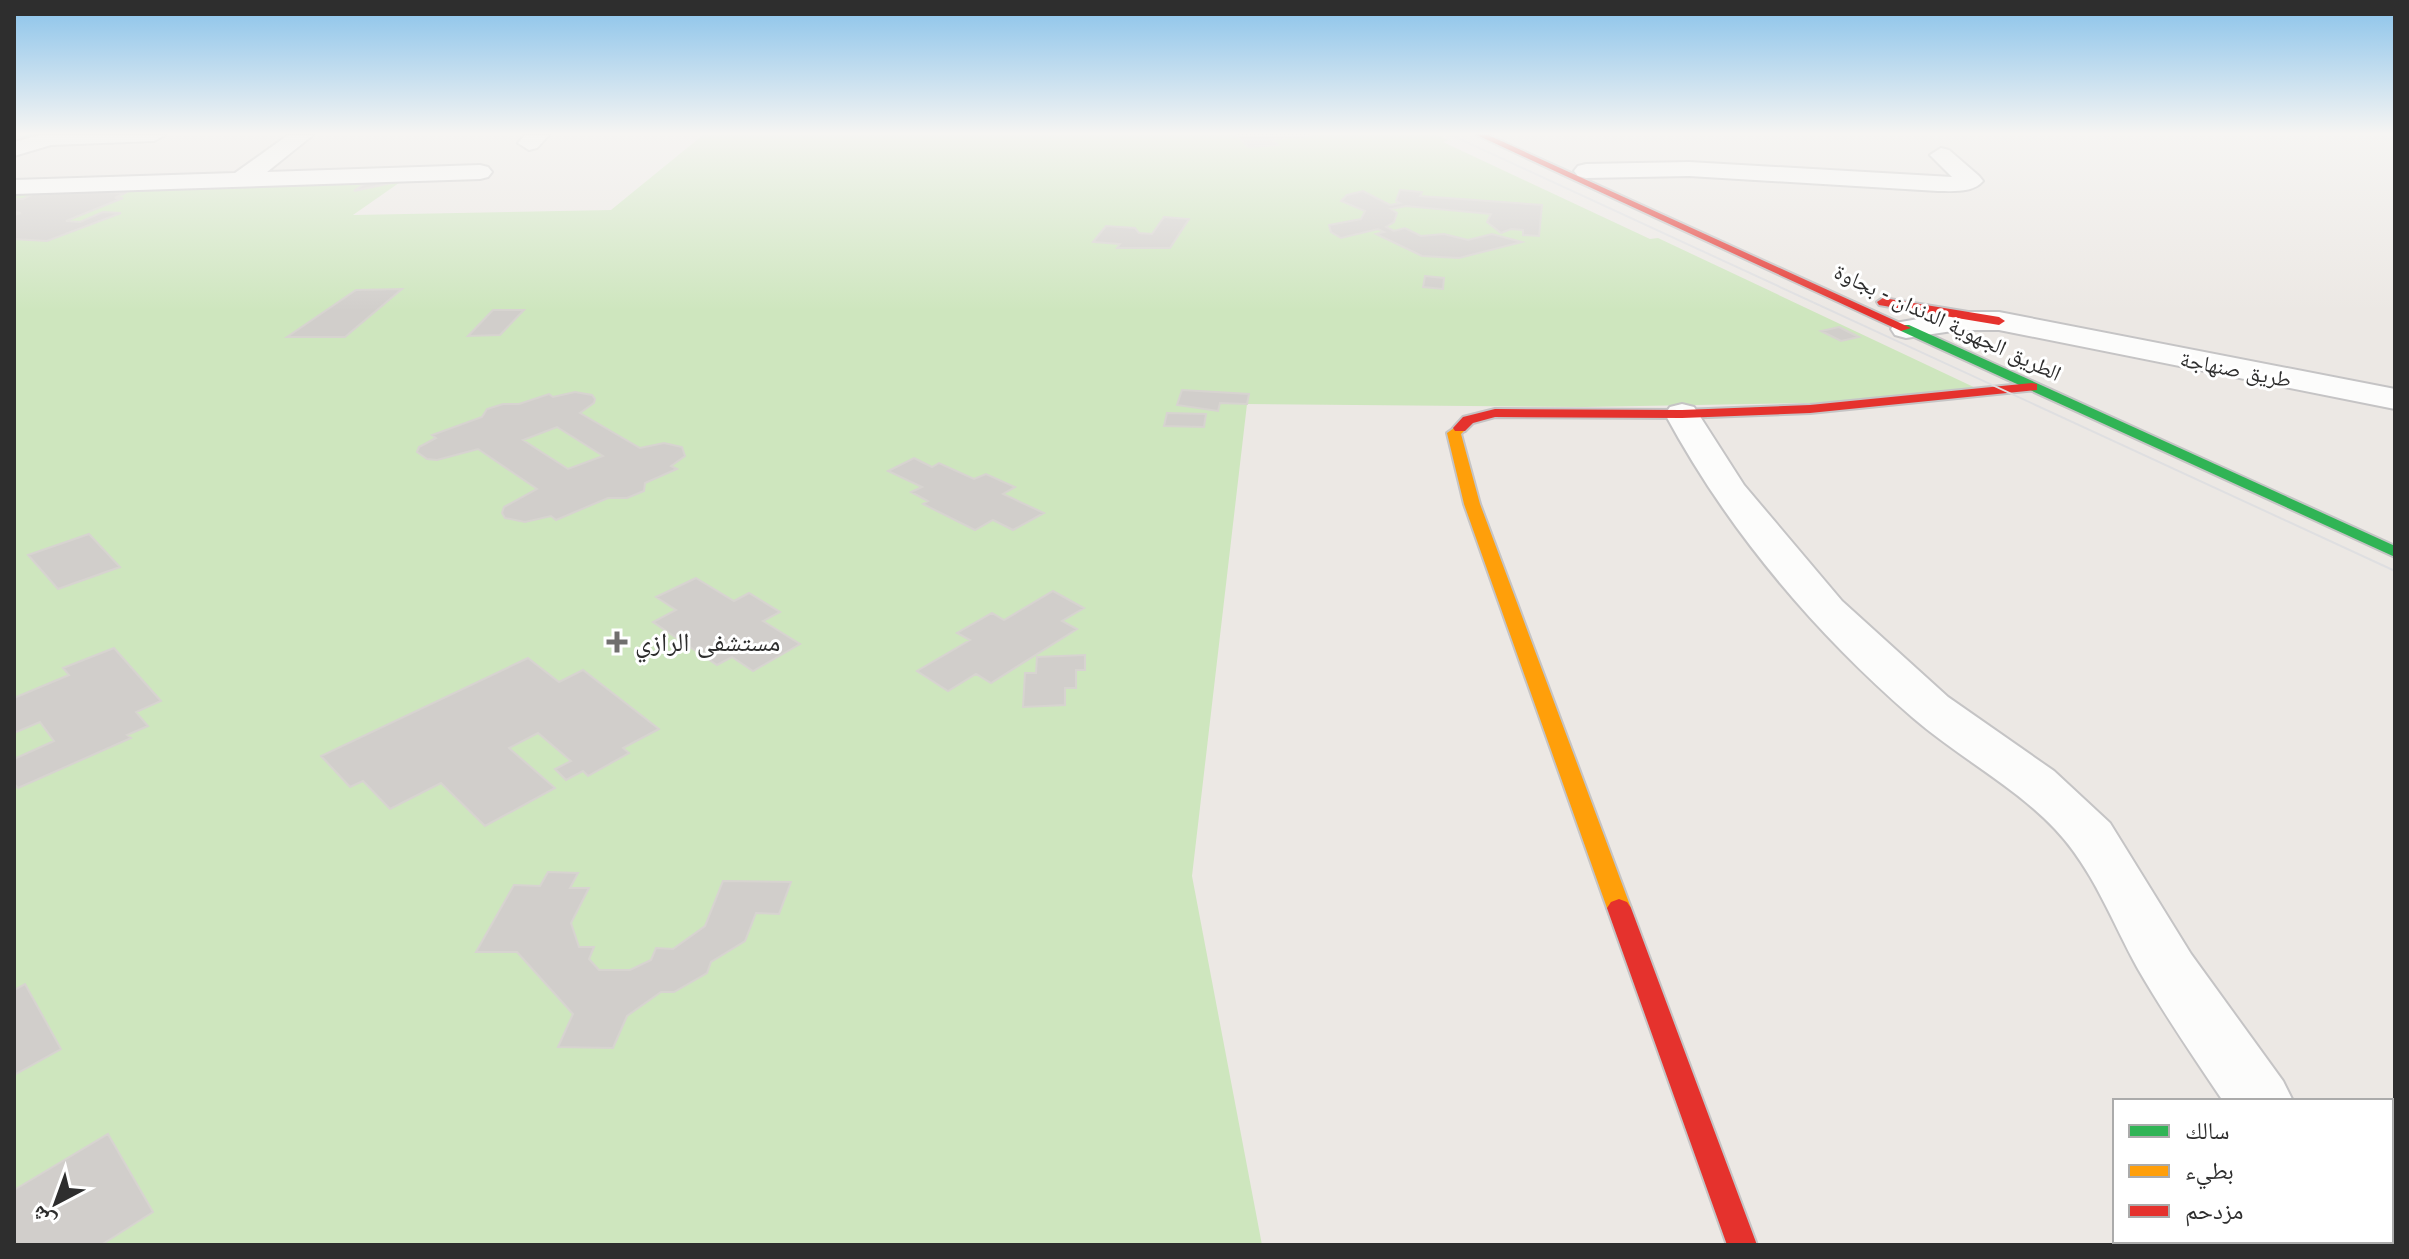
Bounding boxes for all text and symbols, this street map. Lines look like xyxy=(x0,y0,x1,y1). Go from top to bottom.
street label: الطريق الجهوية الدندان - بجاوة xyxy=(1830,259,2065,387)
street label: طريق صنهاجة xyxy=(2178,346,2294,394)
place label: مستشفى الرازي xyxy=(635,627,780,663)
marker: مستشفى الرازي xyxy=(606,631,628,653)
legend xyxy=(2113,1099,2393,1243)
text: سالك xyxy=(2185,1117,2230,1144)
text: بطيء xyxy=(2185,1157,2234,1190)
north arrow xyxy=(16,1163,96,1243)
text: مزدحم xyxy=(2185,1197,2244,1227)
text: ش xyxy=(26,1200,61,1235)

